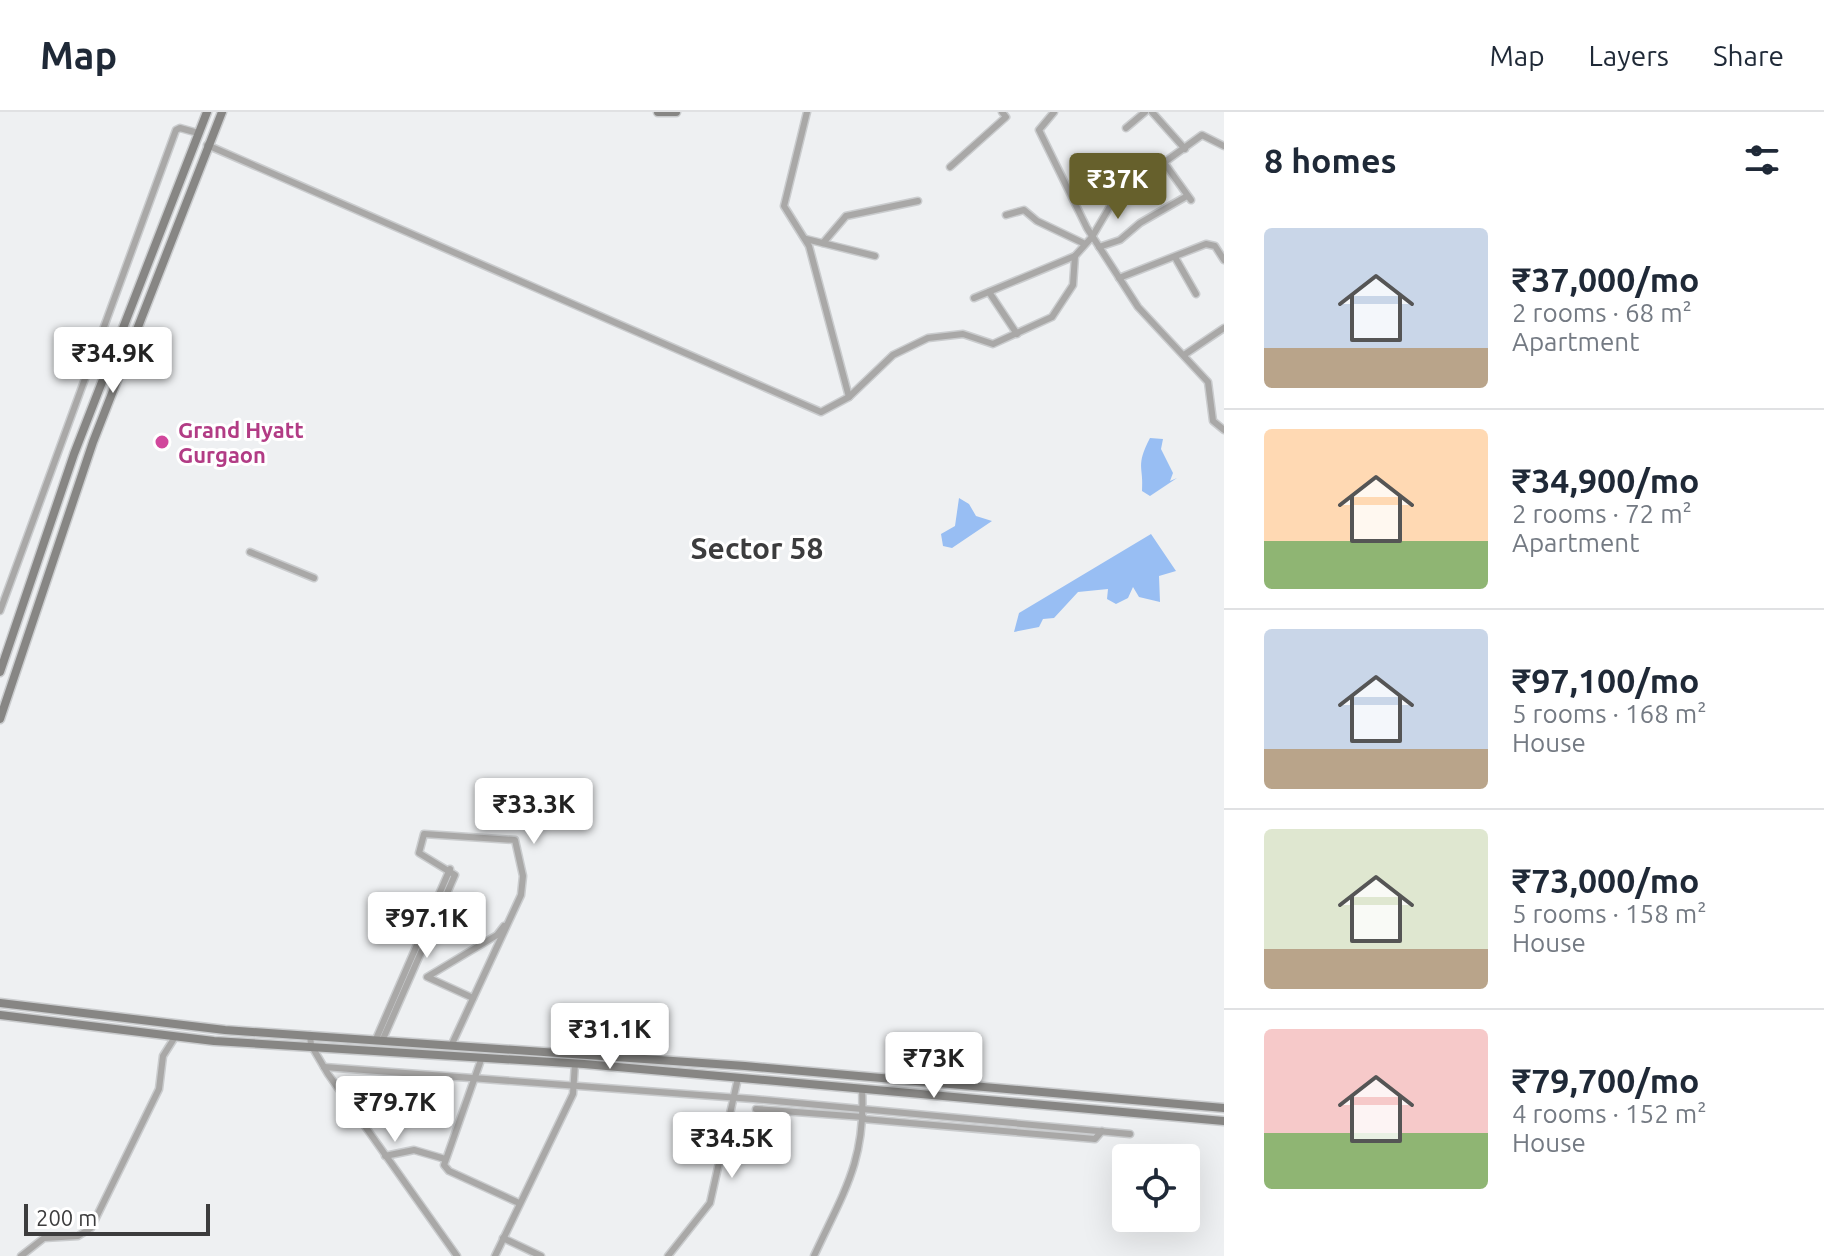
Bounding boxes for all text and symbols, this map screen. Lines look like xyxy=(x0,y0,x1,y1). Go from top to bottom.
text: Map xyxy=(40,34,117,76)
text: Map xyxy=(1489,40,1545,71)
text: Layers xyxy=(1589,40,1669,71)
text: Share xyxy=(1713,40,1784,71)
icon: filters xyxy=(1740,138,1784,182)
text: 8 homes xyxy=(1264,141,1397,179)
pin: ₹37K xyxy=(1071,153,1165,221)
text: ₹37K xyxy=(1087,164,1149,193)
icon: home xyxy=(1328,260,1424,356)
text: ₹37,000/mo xyxy=(1512,260,1699,298)
text: 2 rooms · 68 m² xyxy=(1512,298,1692,327)
pin: ₹34.9K xyxy=(48,327,178,395)
text: Apartment xyxy=(1512,327,1639,356)
text: ₹34.9K xyxy=(72,338,154,367)
place label: Grand Hyatt Gurgaon xyxy=(178,417,304,467)
marker: Grand Hyatt Gurgaon xyxy=(153,433,171,451)
icon: home xyxy=(1328,461,1424,557)
text: ₹34,900/mo xyxy=(1512,461,1699,499)
text: 2 rooms · 72 m² xyxy=(1512,499,1692,528)
text: Apartment xyxy=(1512,528,1639,557)
district label: Sector 58 xyxy=(691,531,823,565)
icon: home xyxy=(1328,661,1424,757)
text: ₹97,100/mo xyxy=(1512,661,1699,699)
text: 5 rooms · 168 m² xyxy=(1512,699,1707,728)
text: House xyxy=(1512,728,1586,757)
pin: ₹33.3K xyxy=(469,778,599,846)
text: ₹33.3K xyxy=(493,789,575,818)
icon: home xyxy=(1328,861,1424,957)
text: ₹73,000/mo xyxy=(1512,861,1699,899)
pin: ₹97.1K xyxy=(362,892,492,960)
text: 5 rooms · 158 m² xyxy=(1512,899,1707,928)
text: ₹97.1K xyxy=(386,903,468,932)
text: House xyxy=(1512,928,1586,957)
pin: ₹31.1K xyxy=(545,1003,675,1071)
text: ₹31.1K xyxy=(569,1014,651,1043)
pin: ₹73K xyxy=(887,1032,981,1100)
text: ₹73K xyxy=(903,1043,965,1072)
icon: home xyxy=(1328,1061,1424,1157)
text: ₹79,700/mo xyxy=(1512,1061,1699,1099)
pin: ₹79.7K xyxy=(330,1076,460,1144)
text: ₹79.7K xyxy=(354,1087,436,1116)
text: 4 rooms · 152 m² xyxy=(1512,1099,1707,1128)
pin: ₹34.5K xyxy=(667,1112,797,1180)
text: ₹34.5K xyxy=(691,1123,773,1152)
text: House xyxy=(1512,1128,1586,1157)
map controls xyxy=(1112,1144,1200,1232)
button: locate xyxy=(1112,1144,1200,1232)
scale bar xyxy=(24,1200,210,1236)
text: 200 m xyxy=(36,1205,97,1230)

